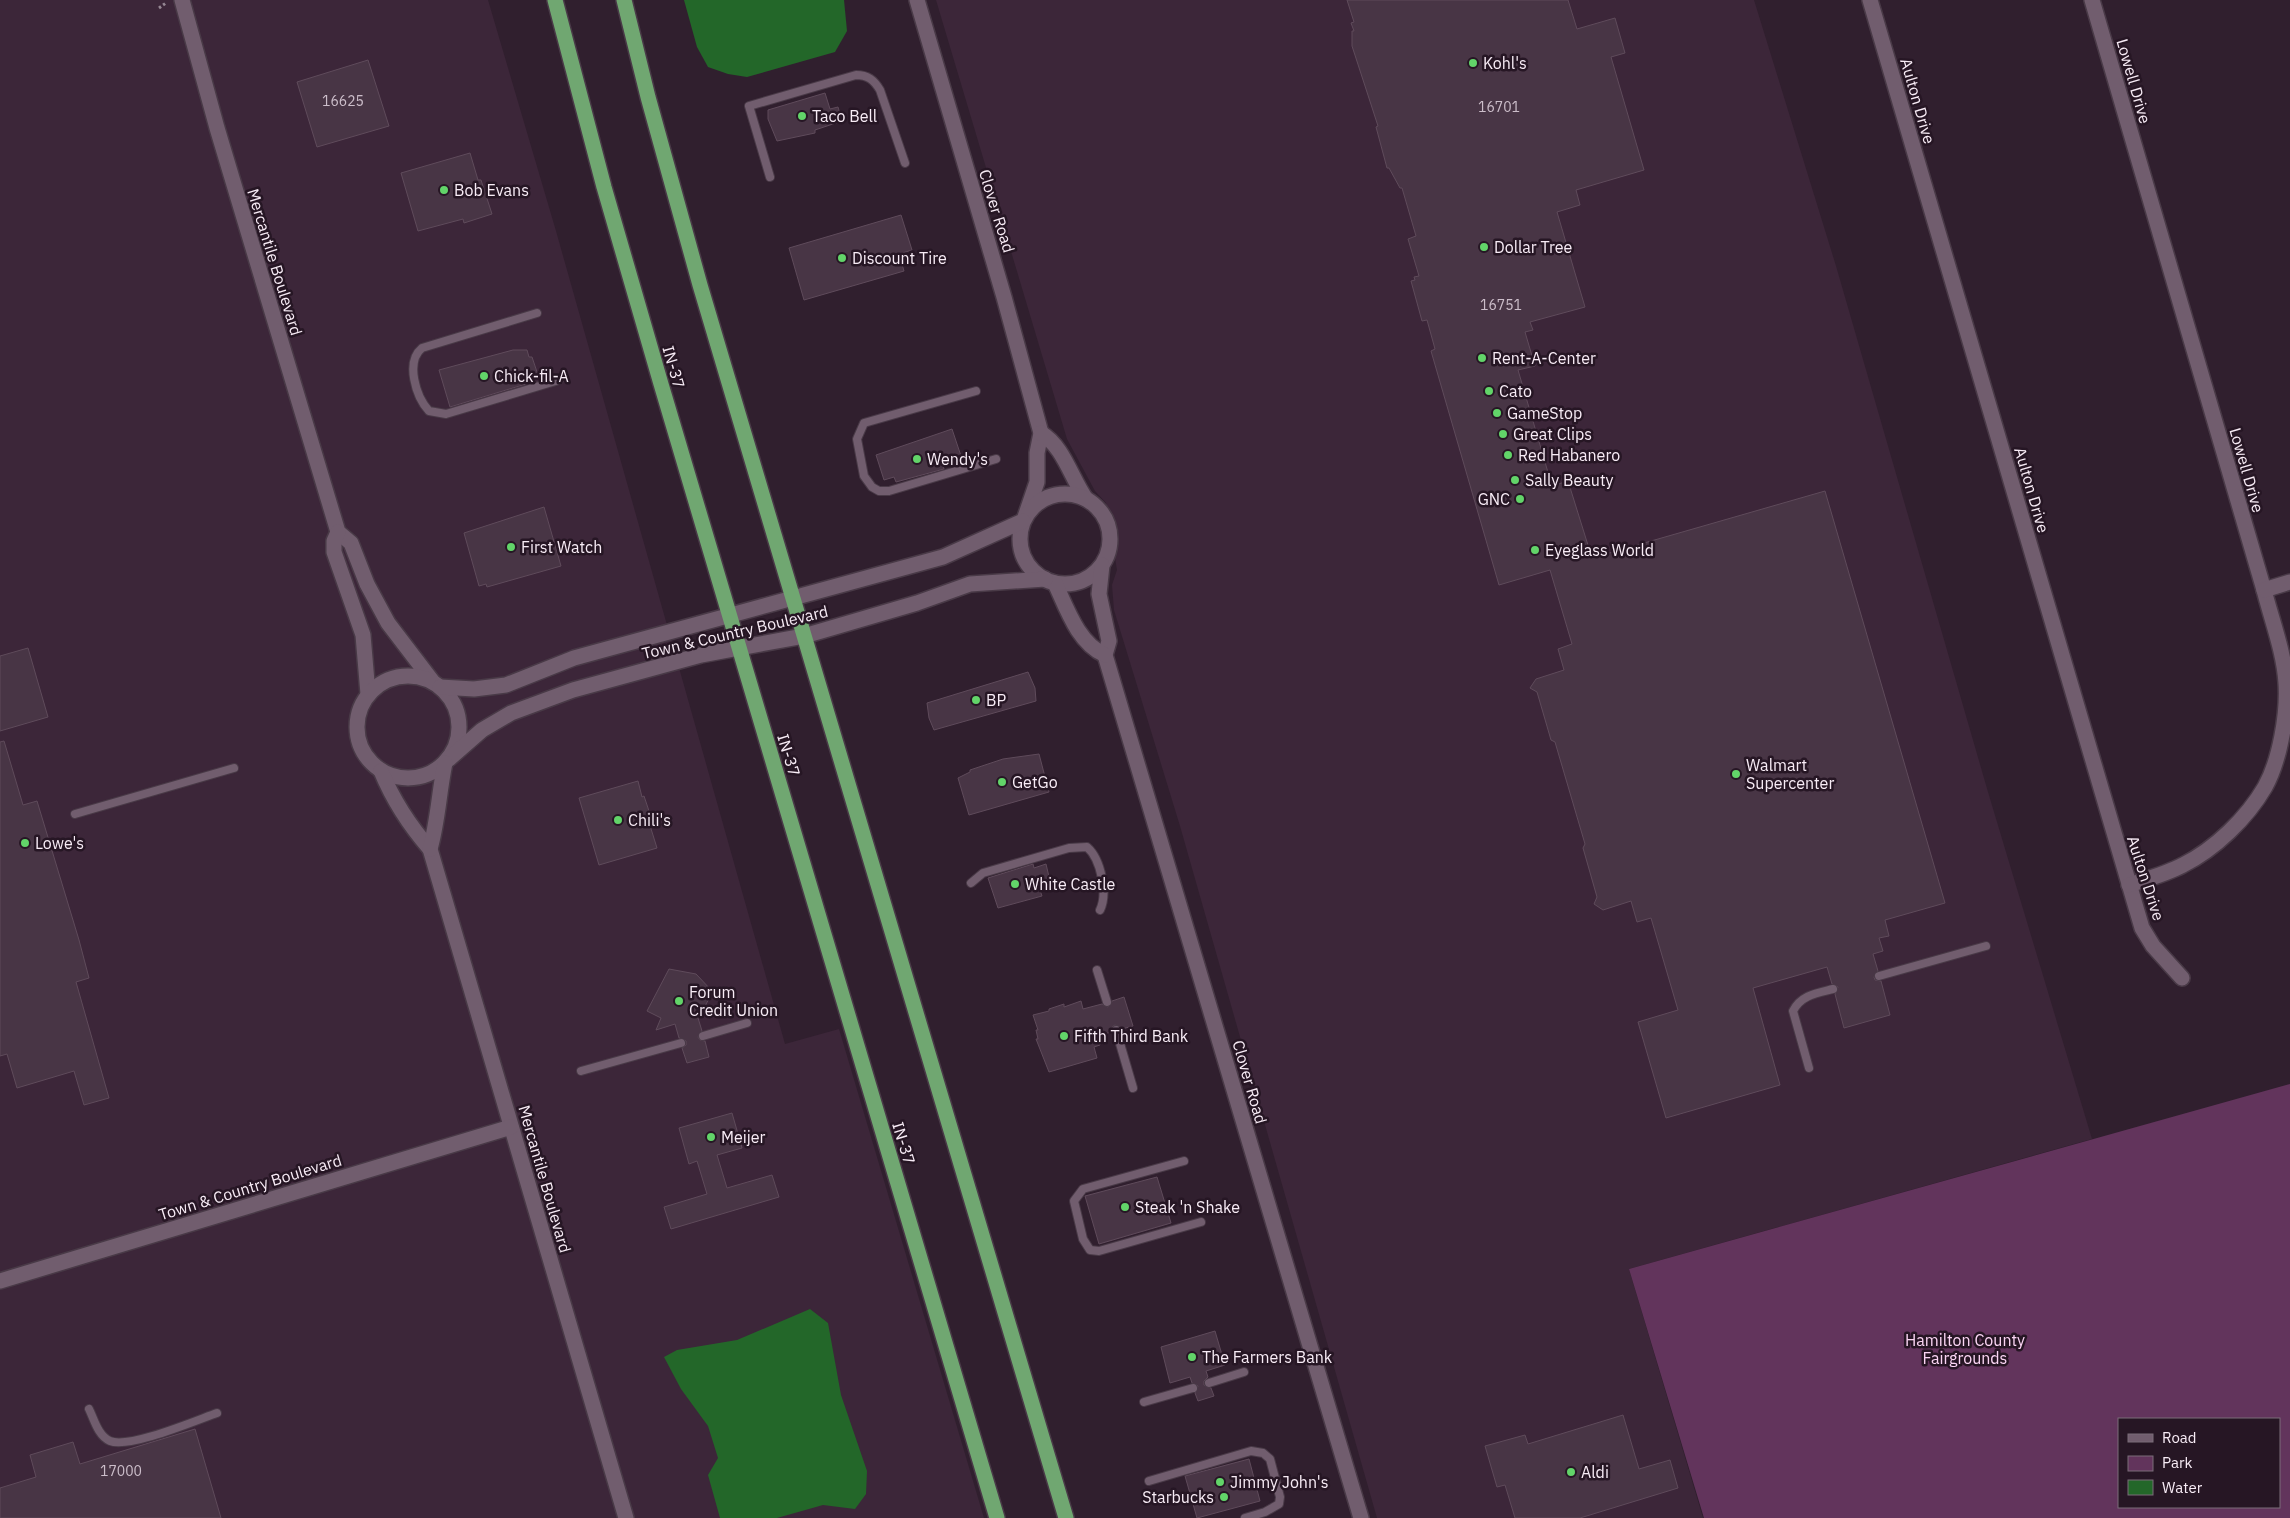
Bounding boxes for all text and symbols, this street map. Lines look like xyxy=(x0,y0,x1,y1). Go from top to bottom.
street label: Lowell Drive xyxy=(2112,36,2156,126)
place label: Kohl's xyxy=(1483,53,1527,73)
street label: Aulton Drive xyxy=(1896,56,1940,146)
marker: Kohl's xyxy=(1467,57,1479,69)
house number: 16625 xyxy=(322,92,364,110)
house number: 16701 xyxy=(1478,98,1520,116)
place label: Taco Bell xyxy=(812,106,877,126)
marker: Taco Bell xyxy=(796,110,808,122)
street label: Clover Road xyxy=(975,167,1019,255)
place label: Bob Evans xyxy=(454,180,529,200)
marker: Bob Evans xyxy=(438,184,450,196)
street label: Mercantile Boulevard xyxy=(243,186,307,338)
place label: Dollar Tree xyxy=(1494,237,1573,257)
marker: Dollar Tree xyxy=(1478,241,1490,253)
place label: Discount Tire xyxy=(852,248,947,268)
marker: Discount Tire xyxy=(836,252,848,264)
house number: 16751 xyxy=(1480,296,1522,314)
street label: IN-37 xyxy=(658,343,690,391)
place label: Rent-A-Center xyxy=(1492,348,1596,368)
marker: Rent-A-Center xyxy=(1476,352,1488,364)
place label: Chick-fil-A xyxy=(494,366,569,386)
marker: Chick-fil-A xyxy=(478,370,490,382)
place label: Cato xyxy=(1499,381,1532,401)
marker: Cato xyxy=(1483,385,1495,397)
place label: GameStop xyxy=(1507,403,1582,423)
marker: GameStop xyxy=(1491,407,1503,419)
place label: Great Clips xyxy=(1513,424,1592,444)
street label: Lowell Drive xyxy=(2225,425,2269,515)
marker: Great Clips xyxy=(1497,428,1509,440)
place label: Red Habanero xyxy=(1518,445,1620,465)
street label: Aulton Drive xyxy=(2010,445,2054,535)
place label: Wendy's xyxy=(927,449,988,469)
marker: Red Habanero xyxy=(1502,449,1514,461)
marker: Wendy's xyxy=(911,453,923,465)
place label: Sally Beauty xyxy=(1525,470,1614,490)
marker: Sally Beauty xyxy=(1509,474,1521,486)
place label: GNC xyxy=(1478,489,1510,509)
marker: GNC xyxy=(1514,493,1526,505)
place label: First Watch xyxy=(521,537,602,557)
place label: Eyeglass World xyxy=(1545,540,1654,560)
marker: First Watch xyxy=(505,541,517,553)
marker: Eyeglass World xyxy=(1529,544,1541,556)
street label: Town & Country Boulevard xyxy=(640,601,830,663)
place label: BP xyxy=(986,690,1006,710)
marker: BP xyxy=(970,694,982,706)
street label: IN-37 xyxy=(773,731,805,779)
place label: Walmart Supercenter xyxy=(1746,755,1834,793)
marker: Walmart Supercenter xyxy=(1730,768,1742,780)
place label: GetGo xyxy=(1012,772,1058,792)
marker: GetGo xyxy=(996,776,1008,788)
place label: Chili's xyxy=(628,810,671,830)
marker: Chili's xyxy=(612,814,624,826)
place label: Lowe's xyxy=(35,833,84,853)
street label: Aulton Drive xyxy=(2123,833,2169,923)
marker: Lowe's xyxy=(19,837,31,849)
place label: White Castle xyxy=(1025,874,1116,894)
marker: White Castle xyxy=(1009,878,1021,890)
place label: Forum Credit Union xyxy=(689,982,778,1020)
marker: Forum Credit Union xyxy=(673,995,685,1007)
place label: Fifth Third Bank xyxy=(1074,1026,1189,1046)
marker: Fifth Third Bank xyxy=(1058,1030,1070,1042)
street label: Clover Road xyxy=(1229,1038,1271,1126)
street label: Mercantile Boulevard xyxy=(514,1103,576,1255)
street label: IN-37 xyxy=(888,1119,920,1167)
place label: Meijer xyxy=(721,1127,766,1147)
marker: Meijer xyxy=(705,1131,717,1143)
street label: Town & Country Boulevard xyxy=(156,1150,344,1224)
place label: Steak 'n Shake xyxy=(1135,1197,1240,1217)
marker: Steak 'n Shake xyxy=(1119,1201,1131,1213)
park label: Hamilton County Fairgrounds xyxy=(1905,1330,2025,1368)
place label: The Farmers Bank xyxy=(1202,1347,1333,1367)
marker: The Farmers Bank xyxy=(1186,1351,1198,1363)
legend xyxy=(2118,1418,2280,1508)
text: Road xyxy=(2162,1428,2197,1447)
text: Park xyxy=(2162,1453,2192,1472)
house number: 17000 xyxy=(100,1462,142,1480)
place label: Aldi xyxy=(1581,1462,1609,1482)
marker: Aldi xyxy=(1565,1466,1577,1478)
place label: Jimmy John's xyxy=(1230,1472,1328,1492)
marker: Jimmy John's xyxy=(1214,1476,1226,1488)
text: Water xyxy=(2162,1478,2203,1497)
place label: Starbucks xyxy=(1142,1487,1214,1507)
marker: Starbucks xyxy=(1218,1491,1230,1503)

